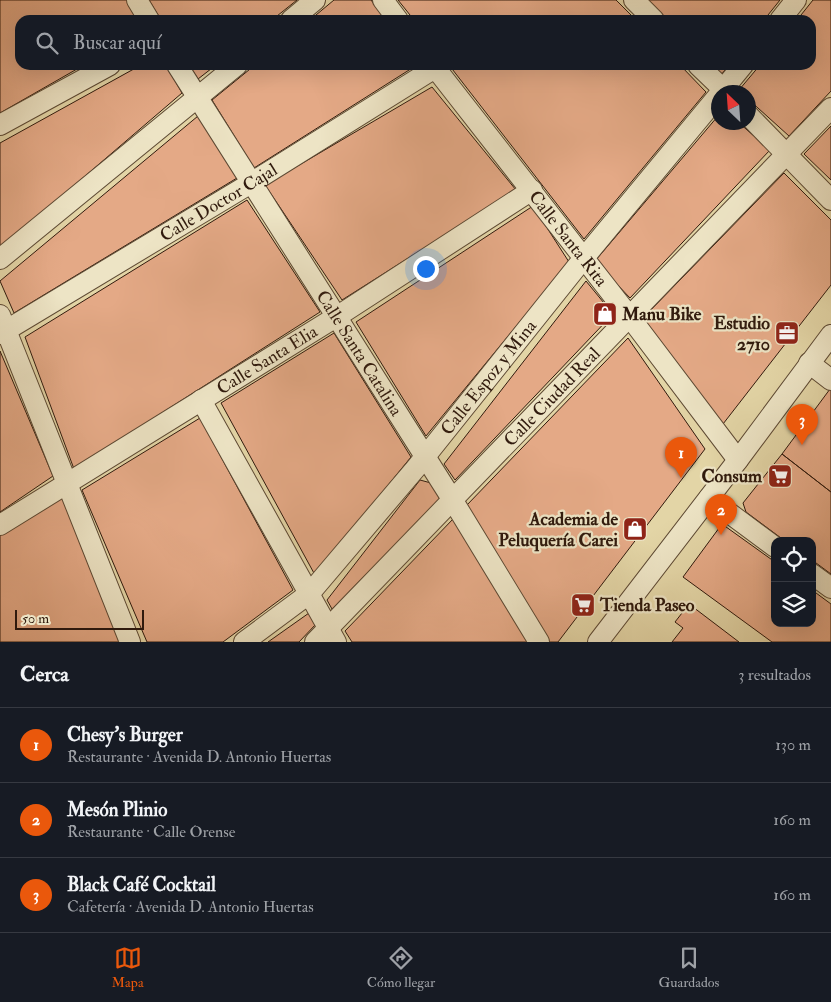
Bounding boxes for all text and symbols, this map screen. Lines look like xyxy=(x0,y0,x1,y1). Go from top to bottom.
search box xyxy=(15,15,816,70)
icon: search xyxy=(33,29,61,57)
text: Buscar aquí xyxy=(73,31,161,55)
north arrow xyxy=(711,85,756,130)
street label: Calle Doctor Cajal xyxy=(156,158,282,247)
street label: Calle Santa Rita xyxy=(523,186,613,292)
your location xyxy=(413,256,439,282)
street label: Calle Santa Catalina xyxy=(311,286,408,421)
shop icon: Manu Bike xyxy=(592,301,618,327)
place label: Manu Bike xyxy=(621,303,702,326)
place label: Estudio 2710 xyxy=(713,312,770,356)
street label: Calle Espoz y Mina xyxy=(436,315,542,440)
street label: Calle Santa Elia xyxy=(213,320,322,400)
office icon: Estudio 2710 xyxy=(774,320,800,346)
street label: Calle Ciudad Real xyxy=(499,342,606,452)
pin: 3 xyxy=(786,404,818,445)
pin: 1 xyxy=(665,437,697,478)
supermarket icon: Consum xyxy=(767,463,793,489)
place label: Consum xyxy=(701,465,763,488)
pin: 2 xyxy=(705,494,737,535)
place label: Academia de Peluquería Carei xyxy=(498,508,618,552)
shop icon: Academia de Peluquería Carei xyxy=(622,516,648,542)
map controls xyxy=(771,537,816,627)
button: locate xyxy=(771,537,816,582)
button: layers xyxy=(771,582,816,627)
supermarket icon: Tienda Paseo xyxy=(570,592,596,618)
place label: Tienda Paseo xyxy=(599,594,695,617)
scale bar xyxy=(15,607,144,630)
text: 50 m xyxy=(22,610,49,627)
text: Cerca xyxy=(20,661,69,688)
text: 3 resultados xyxy=(738,665,811,685)
text: Chesy's Burger xyxy=(67,723,183,747)
text: 1 xyxy=(33,735,39,755)
text: 130 m xyxy=(775,735,811,755)
text: Restaurante · Avenida D. Antonio Huertas xyxy=(67,747,331,767)
text: Mesón Plinio xyxy=(67,798,167,822)
text: 2 xyxy=(32,810,40,830)
text: 160 m xyxy=(773,810,811,830)
text: Restaurante · Calle Orense xyxy=(67,822,235,842)
text: Black Café Cocktail xyxy=(67,873,216,897)
text: 3 xyxy=(33,885,39,905)
text: 160 m xyxy=(773,885,811,905)
text: Cafetería · Avenida D. Antonio Huertas xyxy=(67,897,314,917)
tab: Mapa xyxy=(112,944,144,991)
tab: Cómo llegar xyxy=(367,944,435,991)
tab: Guardados xyxy=(658,944,719,991)

